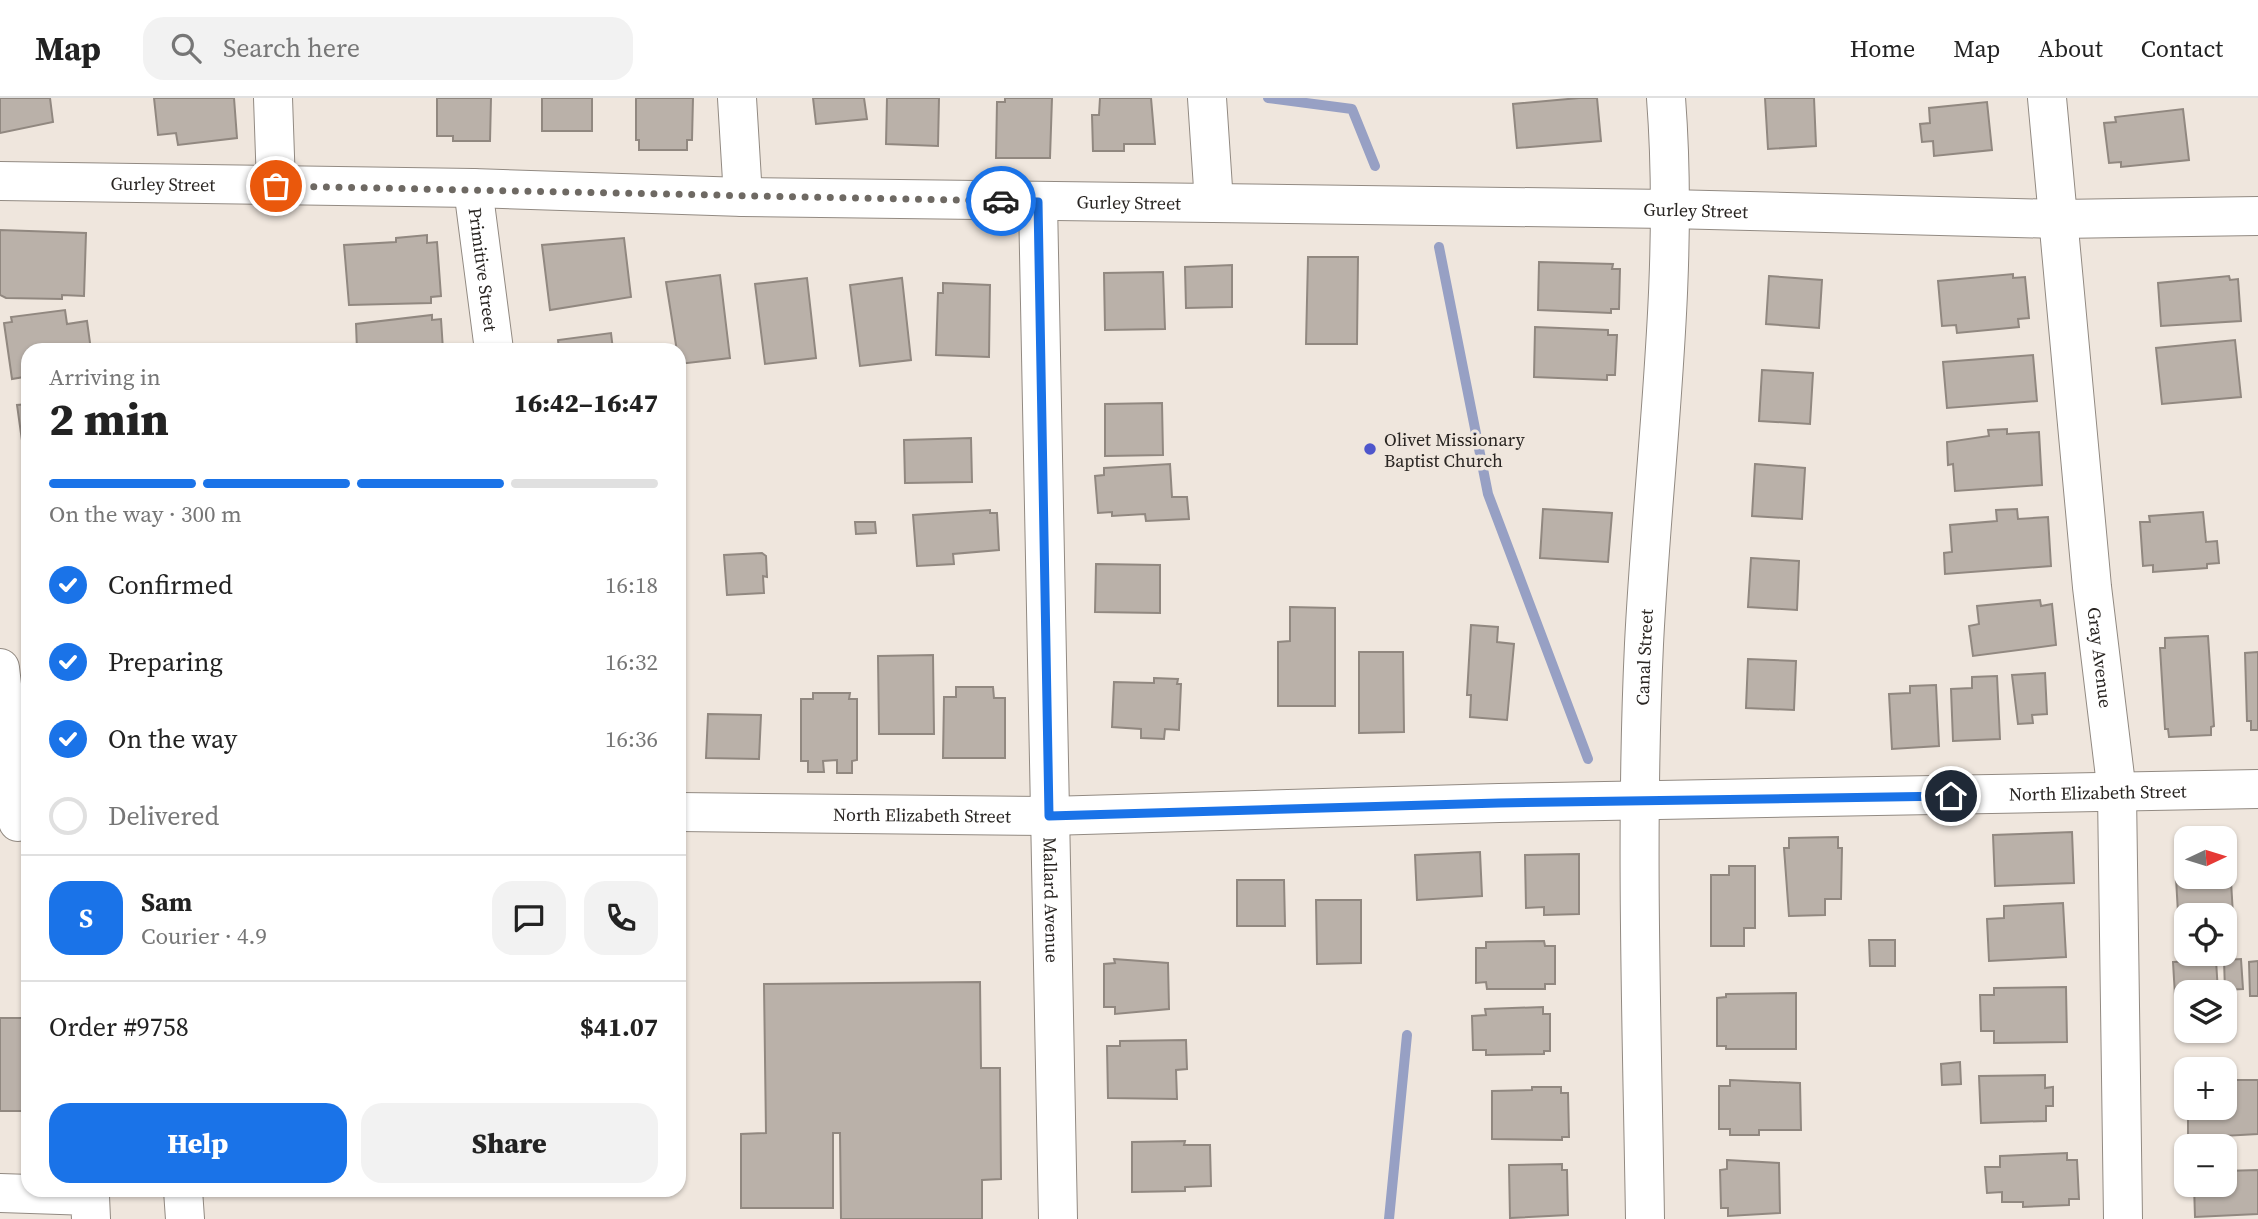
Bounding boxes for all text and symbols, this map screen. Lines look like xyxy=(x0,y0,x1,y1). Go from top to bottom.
search box xyxy=(143,17,633,80)
text: Map xyxy=(35,26,101,71)
icon: search xyxy=(167,29,205,67)
text: Search here xyxy=(223,30,360,66)
text: Home xyxy=(1850,32,1915,65)
text: Map xyxy=(1953,32,2000,65)
text: About xyxy=(2038,32,2103,65)
text: Contact xyxy=(2141,32,2223,65)
pin xyxy=(246,156,306,216)
courier xyxy=(966,166,1036,236)
icon: bag xyxy=(257,167,295,205)
street label: Gurley Street xyxy=(111,170,216,197)
icon: car xyxy=(982,182,1020,220)
street label: Gurley Street xyxy=(1076,189,1181,215)
street label: Gurley Street xyxy=(1643,196,1748,224)
street label: Primitive Street xyxy=(463,206,504,333)
text: Arriving in xyxy=(49,361,161,393)
text: 16:42–16:47 xyxy=(514,385,658,421)
text: 2 min xyxy=(49,387,169,450)
place label: Olivet Missionary Baptist Church xyxy=(1384,427,1525,473)
marker: Olivet Missionary Baptist Church xyxy=(1362,441,1378,457)
text: On the way · 300 m xyxy=(49,498,242,530)
icon: check xyxy=(49,566,87,604)
text: Confirmed xyxy=(108,567,233,603)
text: 16:18 xyxy=(605,569,658,601)
street label: Gray Avenue xyxy=(2082,606,2119,709)
street label: Canal Street xyxy=(1629,608,1658,706)
icon: check xyxy=(49,643,87,681)
text: Preparing xyxy=(108,644,223,680)
text: 16:32 xyxy=(605,646,658,678)
icon: check xyxy=(49,720,87,758)
text: On the way xyxy=(108,721,237,757)
text: 16:36 xyxy=(605,723,658,755)
pin xyxy=(1921,766,1981,826)
icon: home xyxy=(1932,777,1970,815)
street label: North Elizabeth Street xyxy=(2009,778,2187,806)
text: Delivered xyxy=(108,798,219,834)
street label: North Elizabeth Street xyxy=(833,801,1011,828)
north arrow xyxy=(2174,826,2236,889)
map controls xyxy=(2174,826,2237,1197)
street label: Mallard Avenue xyxy=(1038,837,1065,963)
button: chat xyxy=(492,881,566,955)
button: phone xyxy=(584,881,658,955)
text: Sam xyxy=(141,884,192,920)
text: S xyxy=(79,900,93,936)
button: locate xyxy=(2174,903,2237,966)
text: Courier · 4.9 xyxy=(141,920,267,952)
button: layers xyxy=(2174,980,2237,1043)
text: Order #9758 xyxy=(49,1009,189,1045)
text: $41.07 xyxy=(580,1009,658,1045)
button: + xyxy=(2174,1057,2237,1120)
button: Help xyxy=(49,1103,347,1183)
button: Share xyxy=(361,1103,658,1183)
button: − xyxy=(2174,1134,2237,1197)

